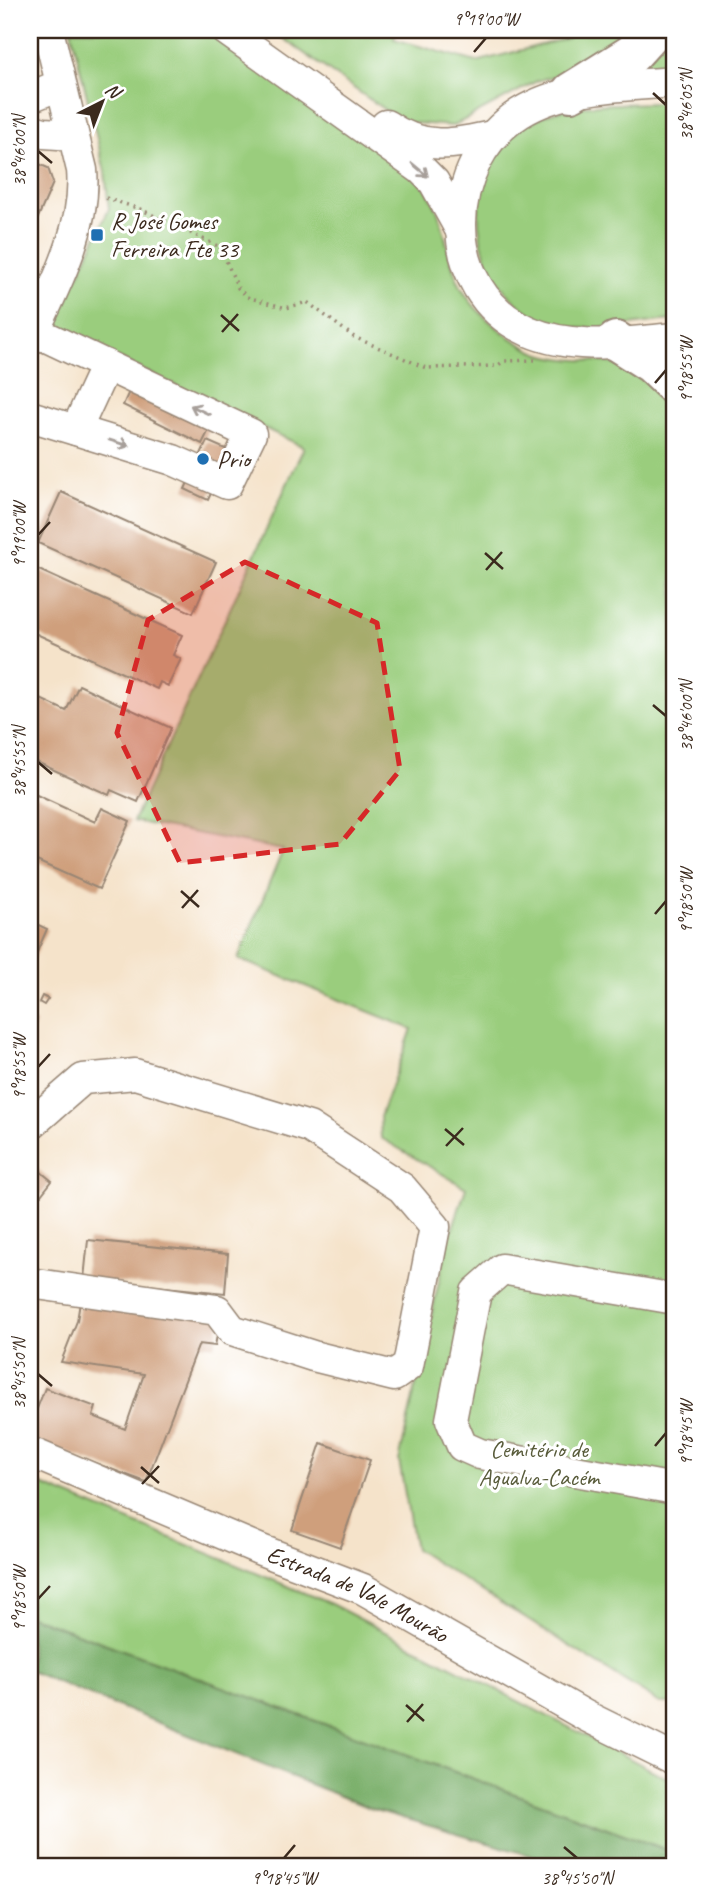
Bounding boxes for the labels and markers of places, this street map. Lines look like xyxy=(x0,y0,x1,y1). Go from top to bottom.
place label: R José Gomes Ferreira Fte 33 xyxy=(111,206,240,264)
marker: R José Gomes Ferreira Fte 33 xyxy=(89,227,105,243)
place label: Prio xyxy=(217,444,252,474)
marker: Prio xyxy=(195,451,211,467)

